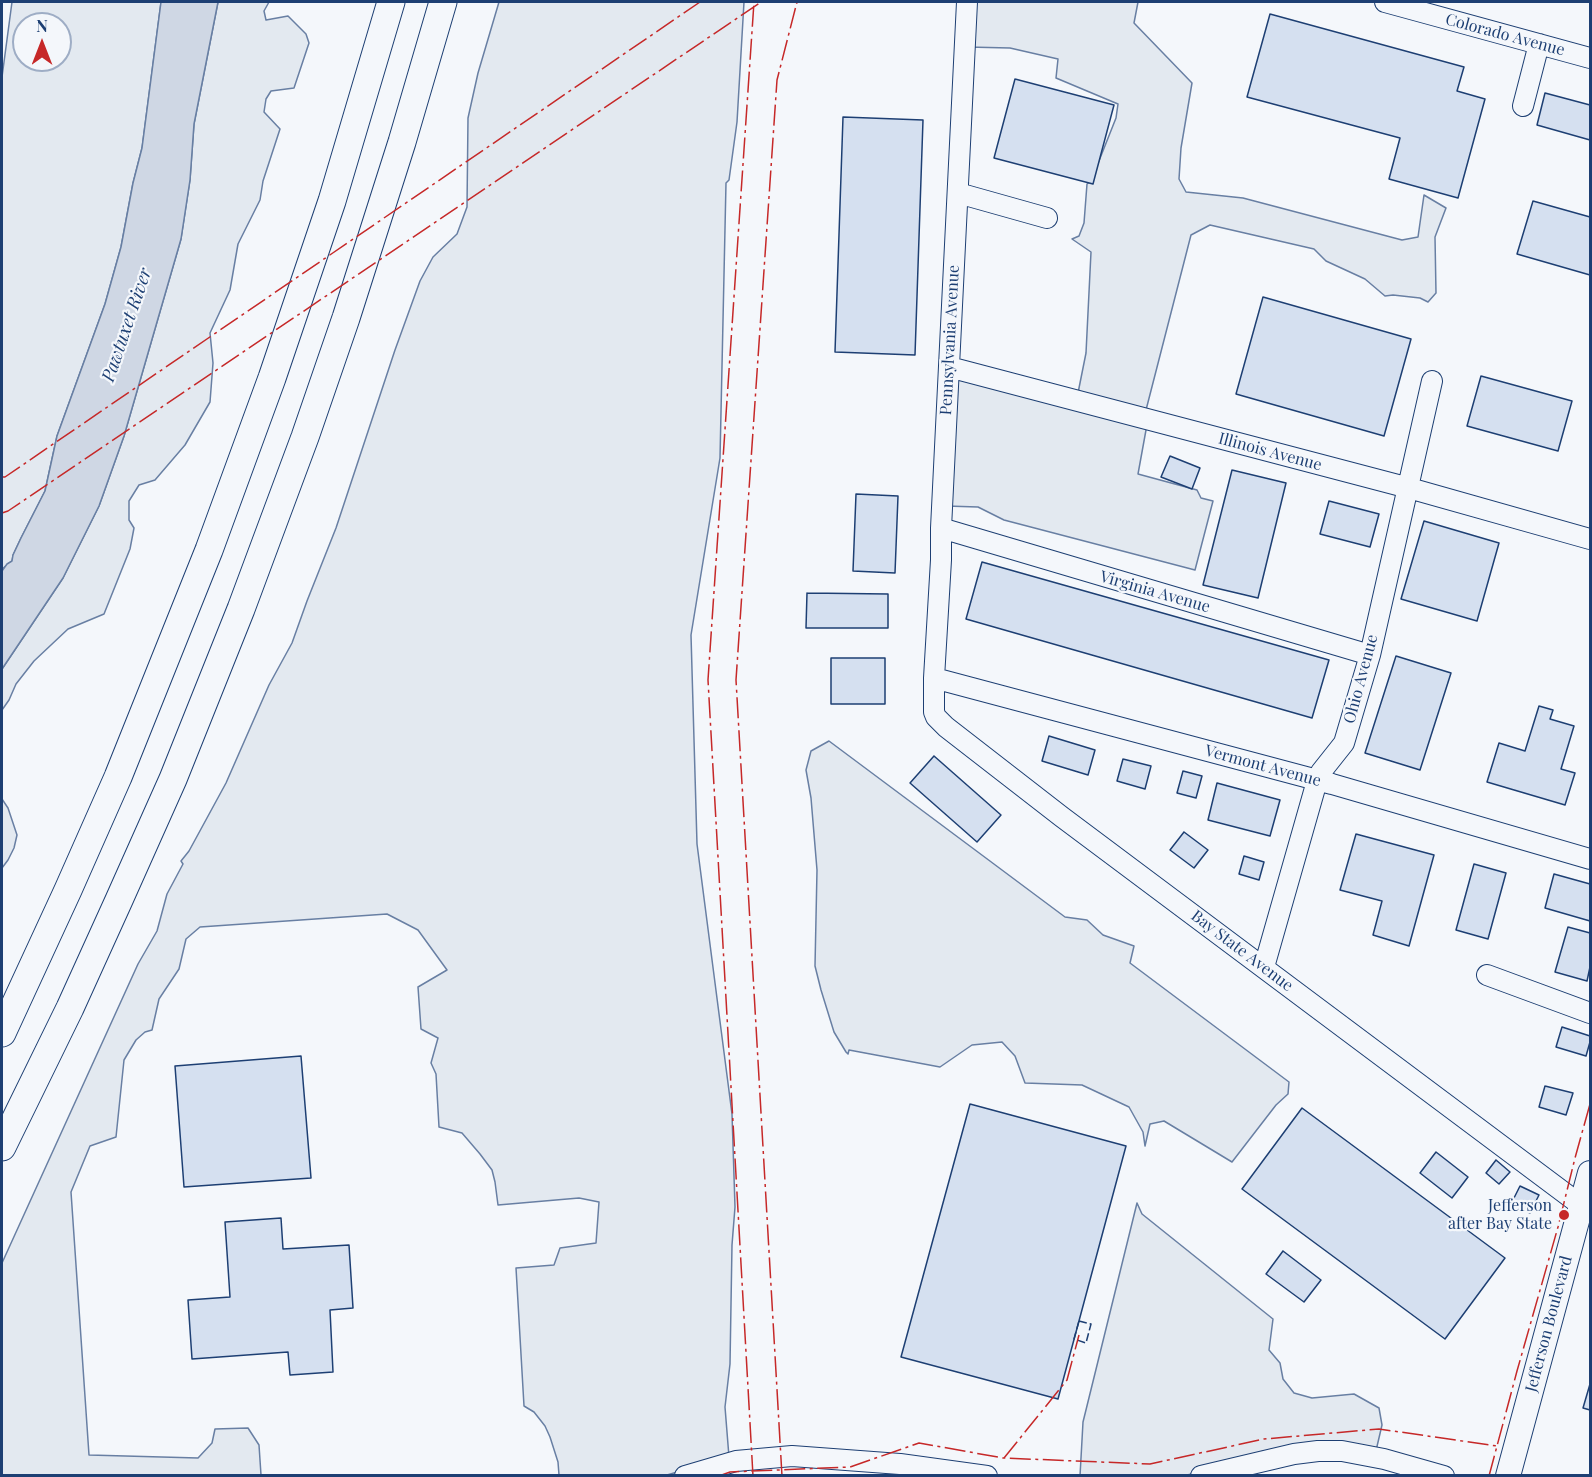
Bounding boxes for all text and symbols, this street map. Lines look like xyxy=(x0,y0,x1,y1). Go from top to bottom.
street label: Colorado Avenue xyxy=(1443,10,1567,60)
north arrow xyxy=(12,12,72,72)
text: N xyxy=(36,15,48,36)
street label: Pennsylvania Avenue xyxy=(936,264,964,416)
water label: Pawtuxet River xyxy=(97,265,157,385)
street label: Illinois Avenue xyxy=(1216,429,1324,475)
street label: Virginia Avenue xyxy=(1098,567,1212,617)
street label: Ohio Avenue xyxy=(1340,632,1382,726)
street label: Vermont Avenue xyxy=(1203,741,1323,791)
street label: Bay State Avenue xyxy=(1187,906,1297,996)
place label: Jefferson after Bay State xyxy=(1448,1196,1552,1234)
marker: Jefferson after Bay State xyxy=(1557,1208,1571,1222)
street label: Jefferson Boulevard xyxy=(1522,1254,1576,1394)

